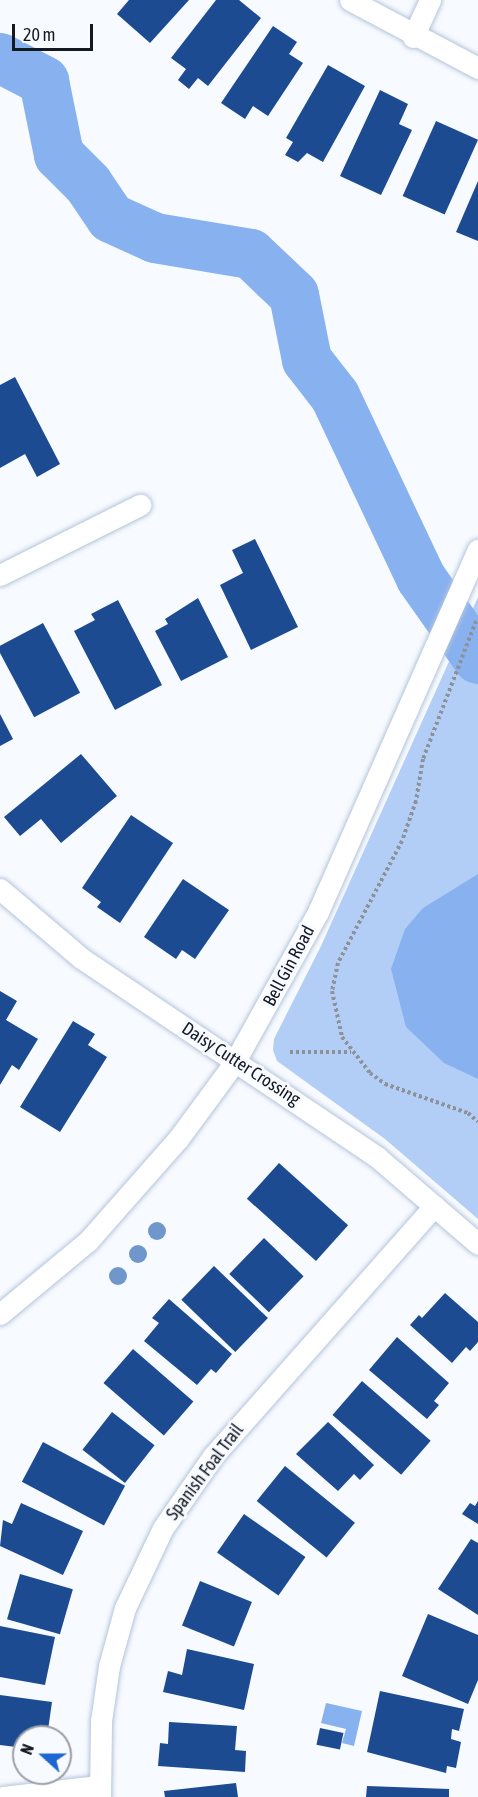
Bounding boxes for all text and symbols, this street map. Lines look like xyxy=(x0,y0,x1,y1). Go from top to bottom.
scale bar xyxy=(15,12,96,50)
text: 20 m xyxy=(23,24,55,45)
street label: Bell Gin Road xyxy=(259,922,319,1010)
street label: Daisy Cutter Crossing xyxy=(178,1018,304,1110)
street label: Spanish Foal Trail xyxy=(162,1420,248,1524)
north arrow xyxy=(12,1725,72,1785)
text: N xyxy=(17,1742,37,1757)

